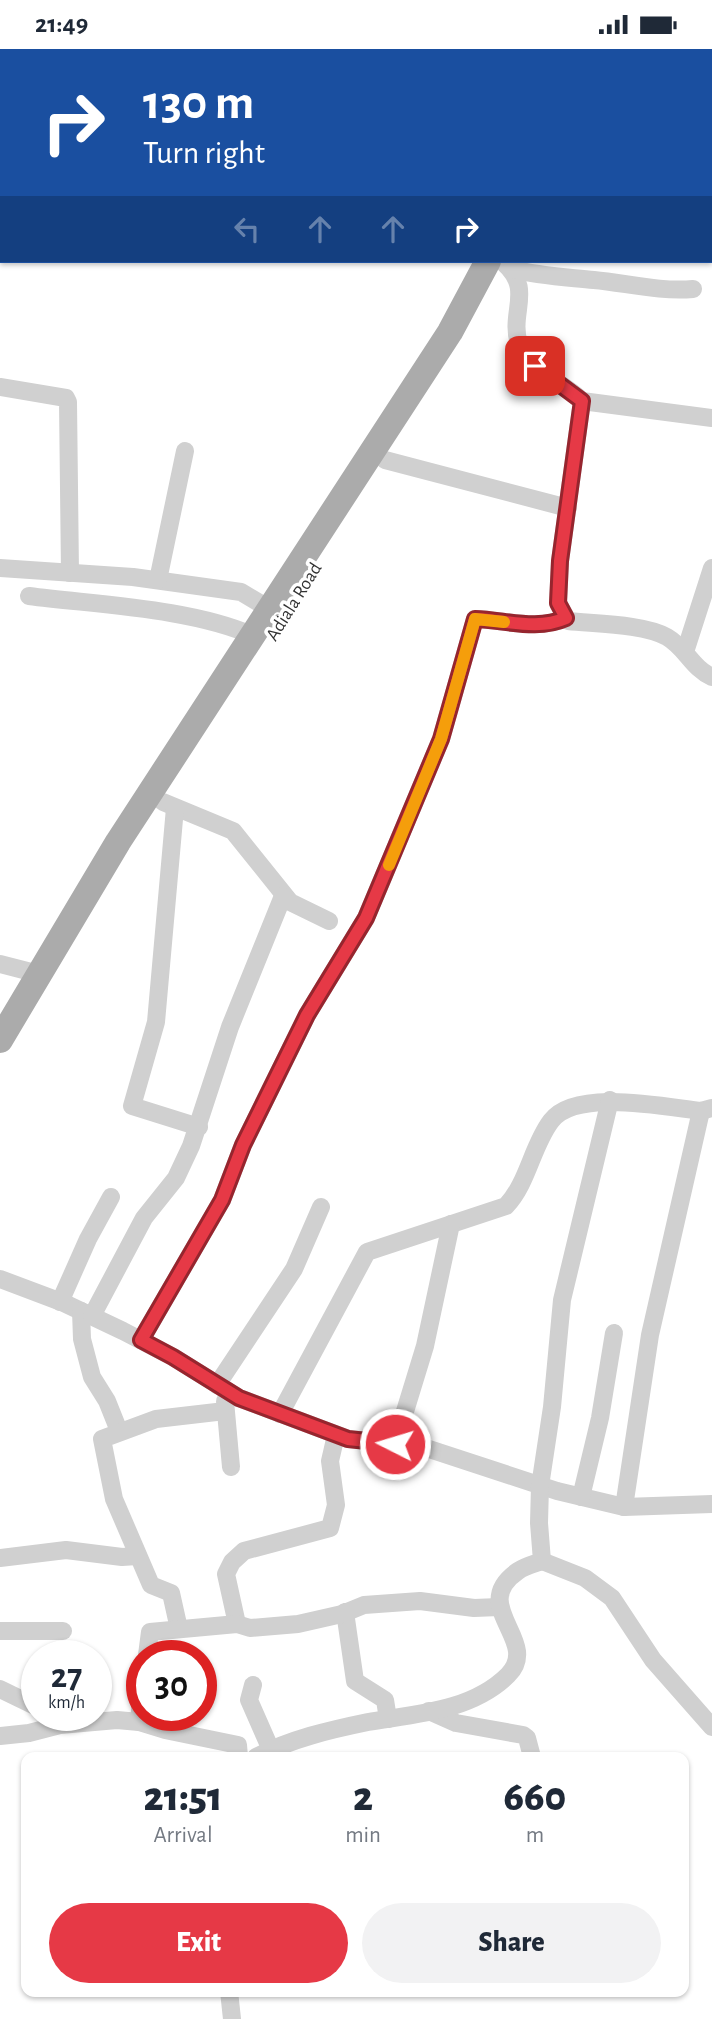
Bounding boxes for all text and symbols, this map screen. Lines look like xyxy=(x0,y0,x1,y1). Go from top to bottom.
text: 21:49 xyxy=(35,11,88,37)
icon: right xyxy=(28,77,119,168)
text: 130 m xyxy=(143,79,254,128)
text: Turn right xyxy=(143,137,265,169)
icon: left xyxy=(228,210,266,248)
icon: ahead xyxy=(301,210,339,248)
icon: ahead xyxy=(374,210,412,248)
icon: right xyxy=(447,210,485,248)
pin xyxy=(505,336,565,396)
icon: arrive xyxy=(516,347,554,385)
street label: Adiala Road xyxy=(263,559,326,644)
position arrow xyxy=(358,1407,432,1481)
speed limit sign: 30 xyxy=(126,1640,217,1731)
text: 27 xyxy=(51,1659,82,1694)
text: km/h xyxy=(48,1694,85,1712)
text: 21:51 xyxy=(144,1776,223,1818)
text: 2 xyxy=(353,1776,373,1818)
text: 660 xyxy=(504,1776,566,1818)
text: Arrival xyxy=(154,1824,213,1847)
text: min xyxy=(345,1824,381,1847)
text: m xyxy=(526,1824,544,1847)
button: Exit xyxy=(49,1903,348,1983)
button: Share xyxy=(362,1903,661,1983)

